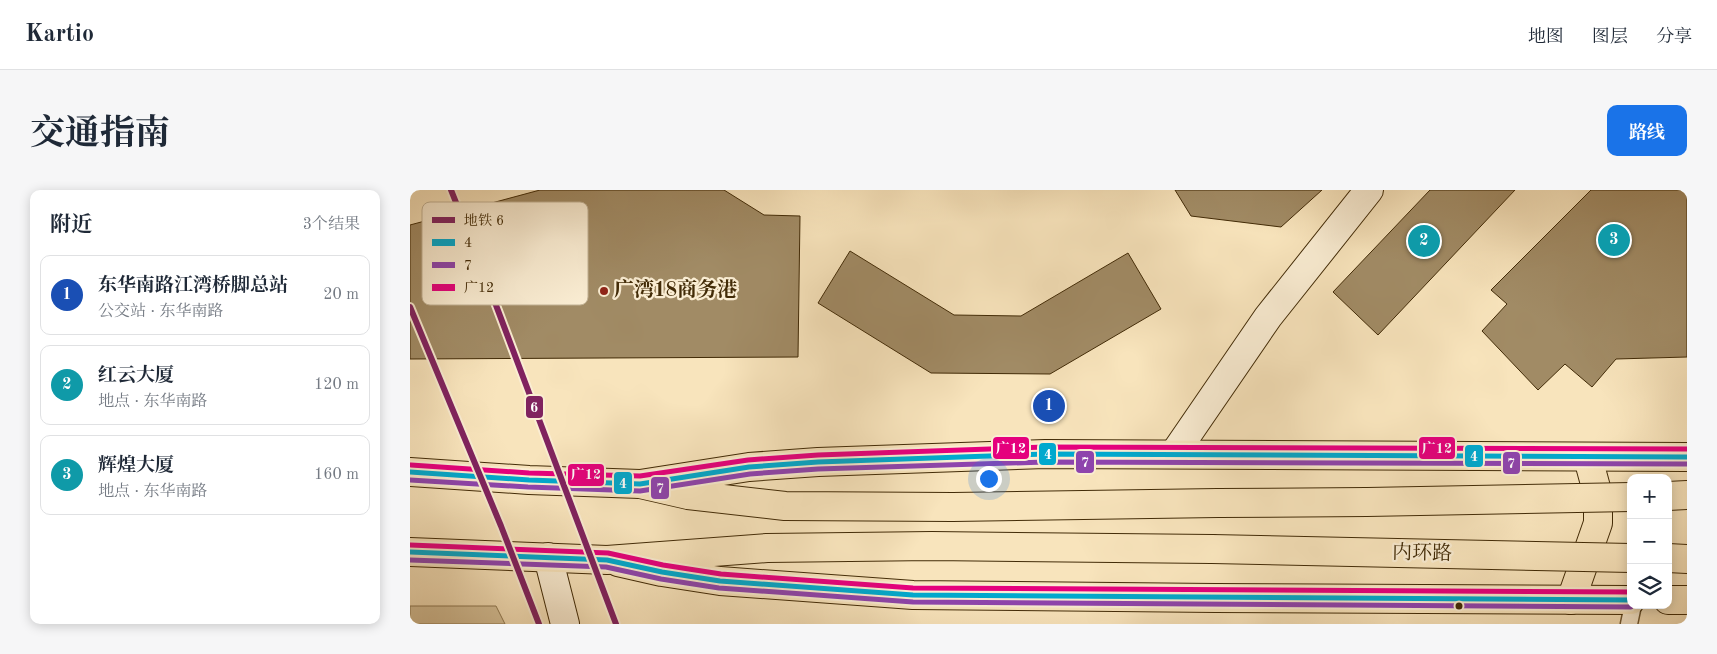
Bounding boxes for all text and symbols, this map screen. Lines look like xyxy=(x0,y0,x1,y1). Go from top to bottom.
text: Kartio xyxy=(25,23,94,47)
text: 地图 xyxy=(1528,28,1564,46)
text: 图层 xyxy=(1592,28,1628,46)
text: 分享 xyxy=(1656,28,1692,46)
button: 路线 xyxy=(1607,105,1687,156)
text: 交通指南 xyxy=(30,117,170,152)
legend xyxy=(422,202,588,305)
text: 地铁 6 xyxy=(464,213,504,228)
text: 附近 xyxy=(50,215,92,236)
text: 3个结果 xyxy=(303,217,360,233)
pin: 3 xyxy=(1598,221,1630,259)
pin: 2 xyxy=(1408,222,1440,260)
text: 4 xyxy=(464,236,472,250)
text: 7 xyxy=(464,259,472,273)
text: 东华南路江湾桥脚总站 xyxy=(98,277,288,296)
place label: 广湾18商务港 xyxy=(614,278,737,301)
text: 广12 xyxy=(464,280,494,295)
marker: 广湾18商务港 xyxy=(598,285,610,297)
text: 1 xyxy=(62,287,72,303)
text: 20 m xyxy=(323,287,359,303)
text: 公交站 · 东华南路 xyxy=(98,304,223,320)
text: 红云大厦 xyxy=(98,367,174,386)
text: 2 xyxy=(62,377,72,393)
text: 120 m xyxy=(314,377,359,393)
pin: 1 xyxy=(1033,387,1065,425)
text: 地点 · 东华南路 xyxy=(98,394,207,410)
line badge: 6 xyxy=(525,395,544,419)
text: 6 xyxy=(530,401,538,415)
line badge: 广12 xyxy=(992,436,1030,460)
line badge: 广12 xyxy=(1418,436,1456,460)
text: 广12 xyxy=(996,441,1026,456)
text: 广12 xyxy=(1422,441,1452,456)
line badge: 4 xyxy=(1038,442,1057,466)
line badge: 4 xyxy=(1464,444,1484,468)
text: 4 xyxy=(1044,448,1052,462)
line badge: 7 xyxy=(1075,450,1095,474)
text: 4 xyxy=(1470,450,1478,464)
line badge: 7 xyxy=(1502,451,1521,475)
text: 7 xyxy=(1081,456,1089,470)
text: 辉煌大厦 xyxy=(98,457,174,476)
text: 7 xyxy=(1507,457,1515,471)
line badge: 广12 xyxy=(567,463,605,487)
your location xyxy=(976,466,1002,492)
text: 3 xyxy=(62,467,72,483)
text: 160 m xyxy=(314,467,359,483)
text: 广12 xyxy=(571,467,601,482)
line badge: 4 xyxy=(613,471,633,495)
map controls xyxy=(1627,474,1672,609)
button: + xyxy=(1627,474,1672,519)
line badge: 7 xyxy=(650,476,670,500)
text: 4 xyxy=(619,477,627,491)
text: 7 xyxy=(656,482,664,496)
text: 地点 · 东华南路 xyxy=(98,484,207,500)
button: − xyxy=(1627,519,1672,564)
street label: 内环路 xyxy=(1392,541,1452,565)
button: layers xyxy=(1627,564,1672,609)
unlabelled marker xyxy=(1454,601,1464,611)

